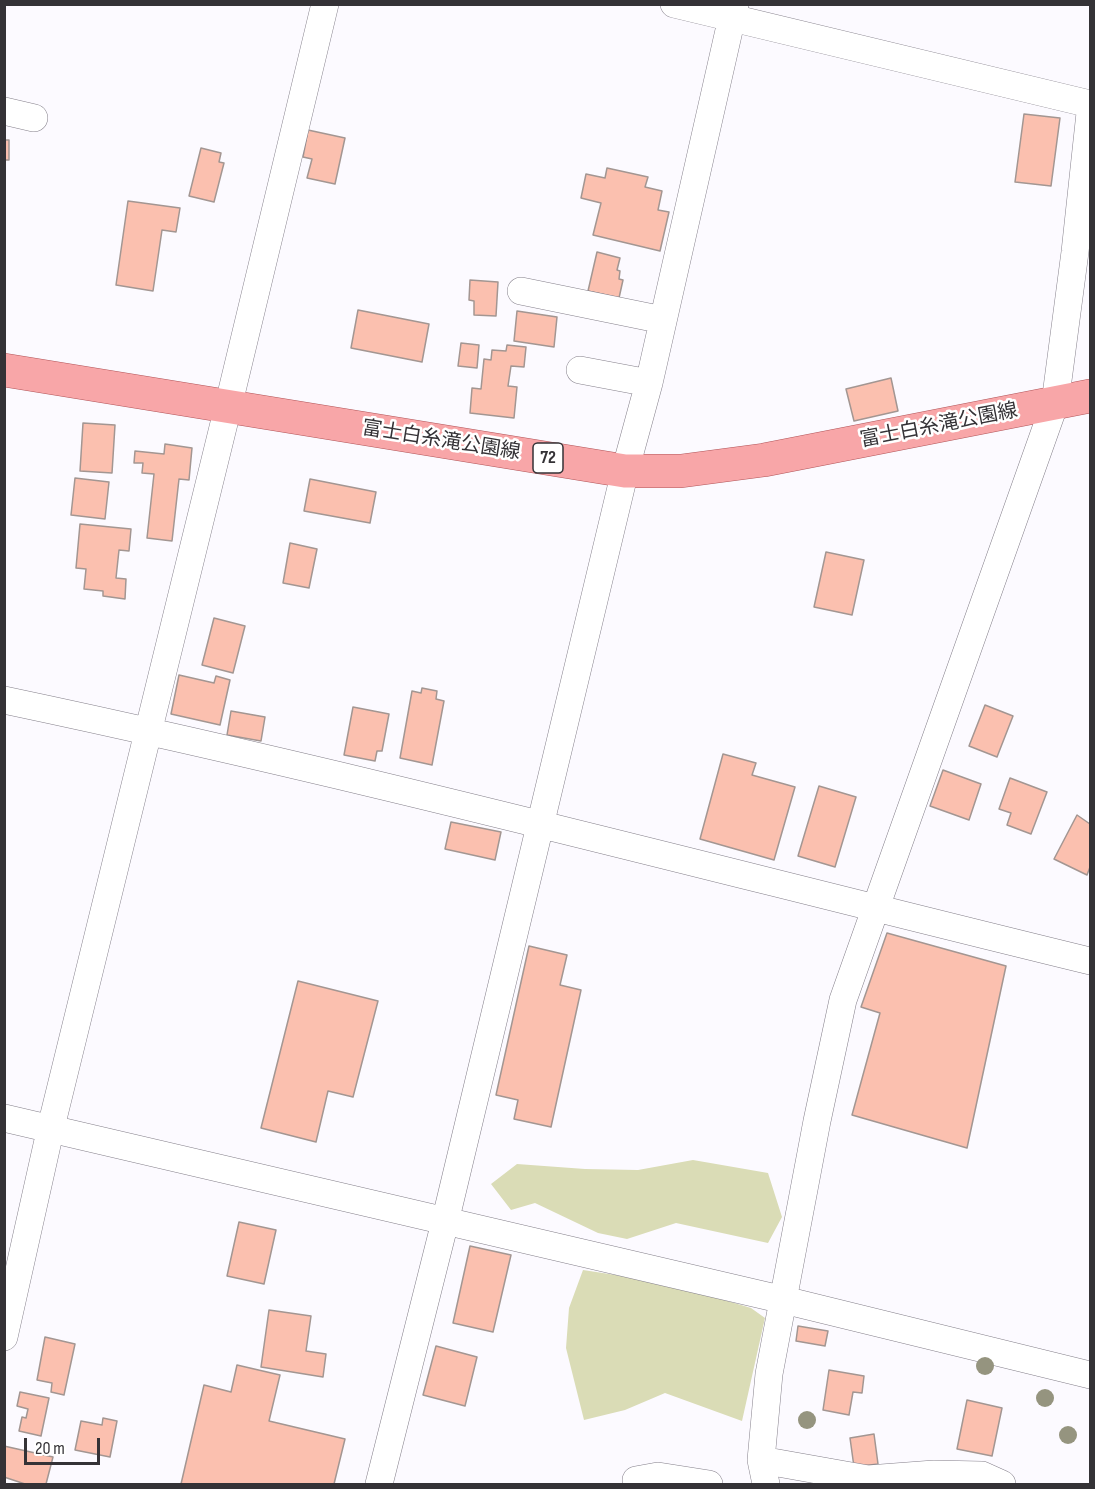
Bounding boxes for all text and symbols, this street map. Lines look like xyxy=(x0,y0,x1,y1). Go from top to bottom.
street label: 富士白糸滝公園線 xyxy=(858,399,1020,453)
street label: 富士白糸滝公園線 xyxy=(360,417,522,465)
road number: 72 xyxy=(533,443,563,473)
scale bar xyxy=(27,1426,104,1464)
text: 20 m xyxy=(35,1438,65,1459)

